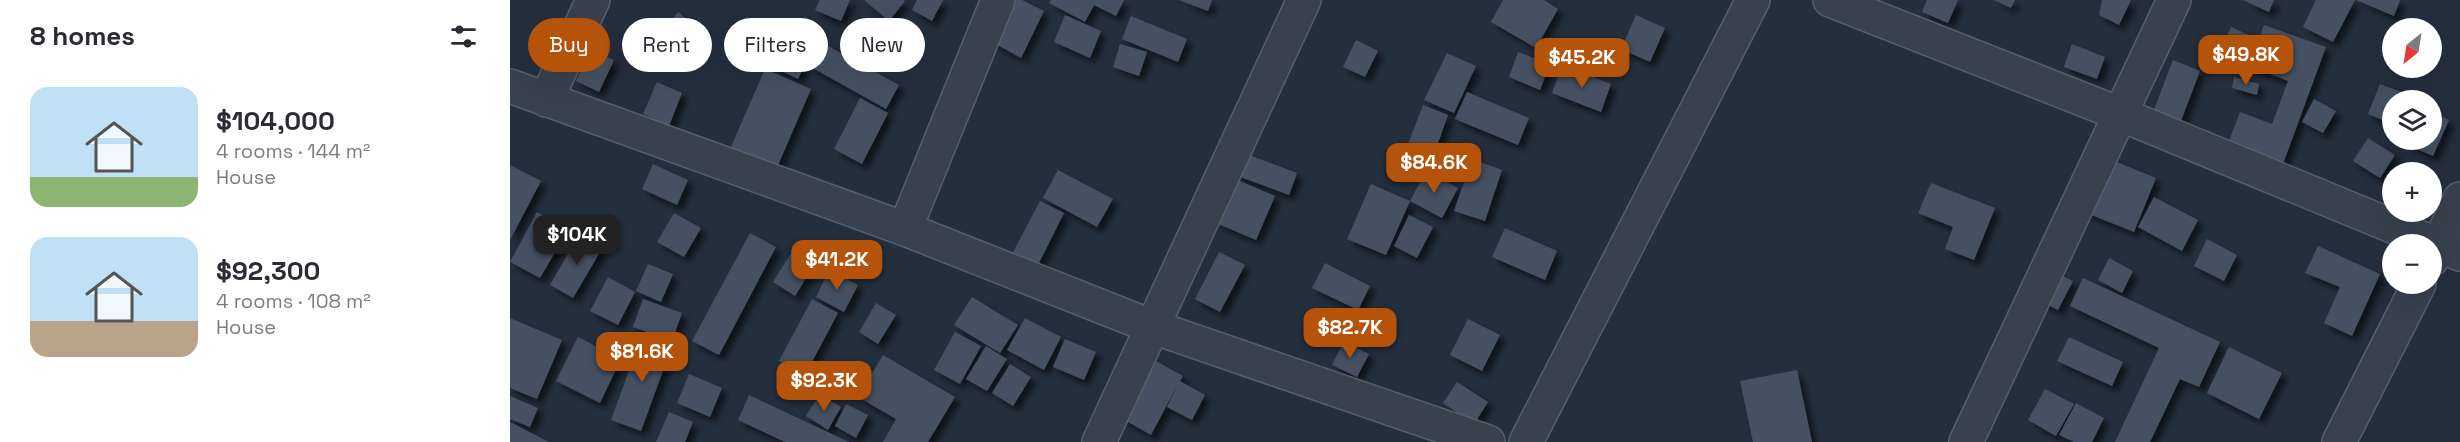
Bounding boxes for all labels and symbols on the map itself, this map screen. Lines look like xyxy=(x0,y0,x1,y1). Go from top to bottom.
north arrow xyxy=(2382,18,2442,78)
pin: $49.8K xyxy=(2197,35,2295,86)
pin: $45.2K xyxy=(1533,38,1631,89)
pin: $84.6K xyxy=(1385,143,1483,194)
pin: $104K xyxy=(535,215,619,266)
pin: $41.2K xyxy=(788,240,886,291)
pin: $82.7K xyxy=(1301,308,1399,359)
pin: $81.6K xyxy=(593,332,691,383)
pin: $92.3K xyxy=(775,361,873,412)

